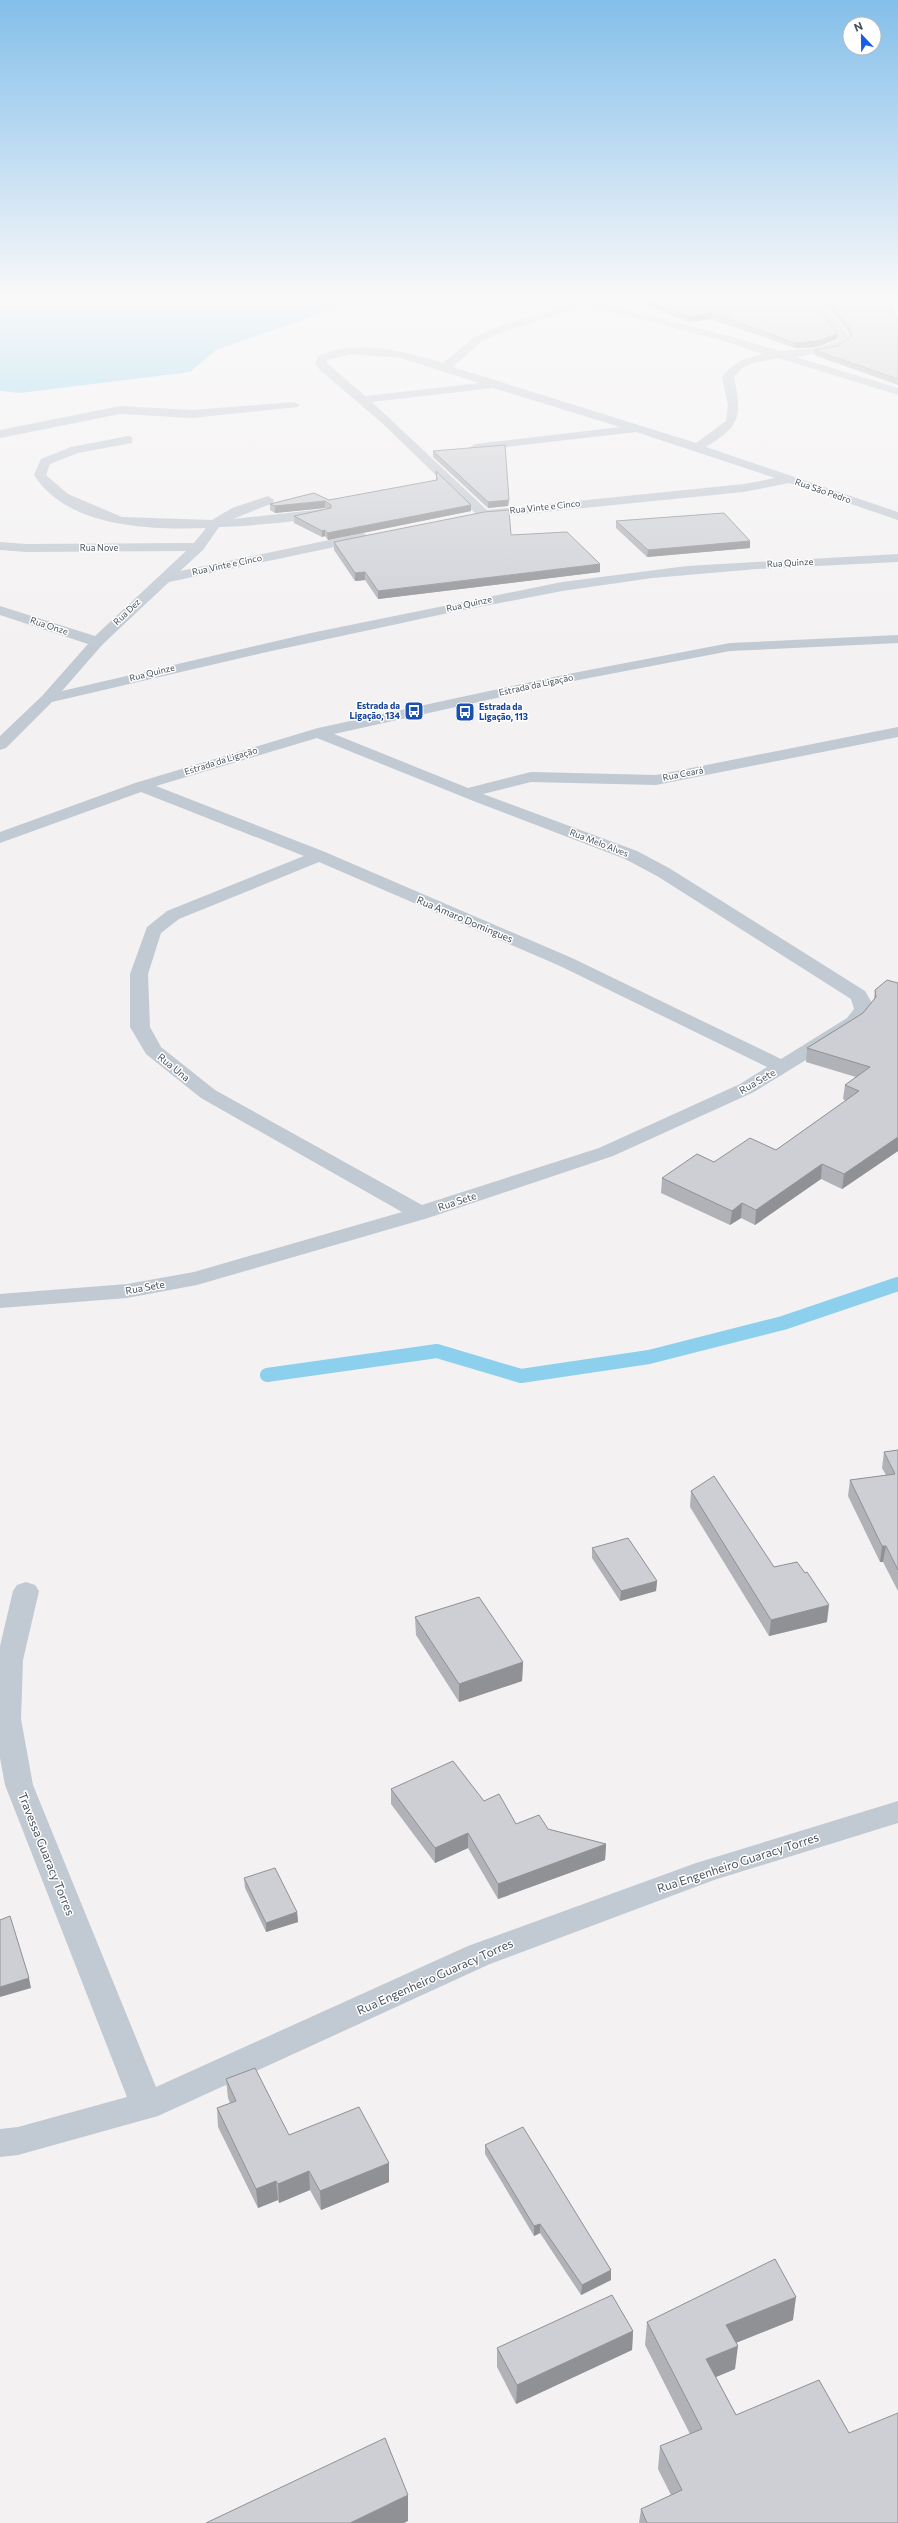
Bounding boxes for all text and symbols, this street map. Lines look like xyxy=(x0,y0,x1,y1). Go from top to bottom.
north arrow xyxy=(842,16,882,56)
text: N xyxy=(852,19,864,34)
street label: Rua São Pedro xyxy=(794,476,853,505)
street label: Rua Vinte e Cinco xyxy=(509,497,581,516)
street label: Rua Nove xyxy=(80,542,119,553)
street label: Rua Vinte e Cinco xyxy=(191,552,263,577)
street label: Rua Quinze xyxy=(766,556,814,569)
street label: Rua Quinze xyxy=(445,593,493,614)
street label: Rua Dez xyxy=(111,596,143,627)
street label: Rua Onze xyxy=(29,614,70,637)
street label: Rua Quinze xyxy=(128,661,176,683)
street label: Estrada da Ligação xyxy=(498,671,574,698)
place label: Estrada da Ligação, 134 xyxy=(350,700,400,721)
bus stop icon: Estrada da Ligação, 134 xyxy=(403,700,425,722)
bus stop icon: Estrada da Ligação, 113 xyxy=(454,701,476,723)
place label: Estrada da Ligação, 113 xyxy=(479,701,528,722)
street label: Estrada da Ligação xyxy=(183,744,259,777)
street label: Rua Ceará xyxy=(662,764,705,783)
street label: Rua Melo Alves xyxy=(568,826,630,859)
street label: Rua Amaro Domingues xyxy=(415,893,515,945)
street label: Rua Una xyxy=(156,1050,192,1084)
street label: Rua Sete xyxy=(737,1066,777,1096)
street label: Rua Sete xyxy=(436,1189,478,1213)
street label: Rua Sete xyxy=(124,1278,166,1296)
street label: Travessa Guaracy Torres xyxy=(16,1790,78,1917)
street label: Rua Engenheiro Guaracy Torres xyxy=(655,1829,820,1895)
street label: Rua Engenheiro Guaracy Torres xyxy=(354,1935,515,2017)

